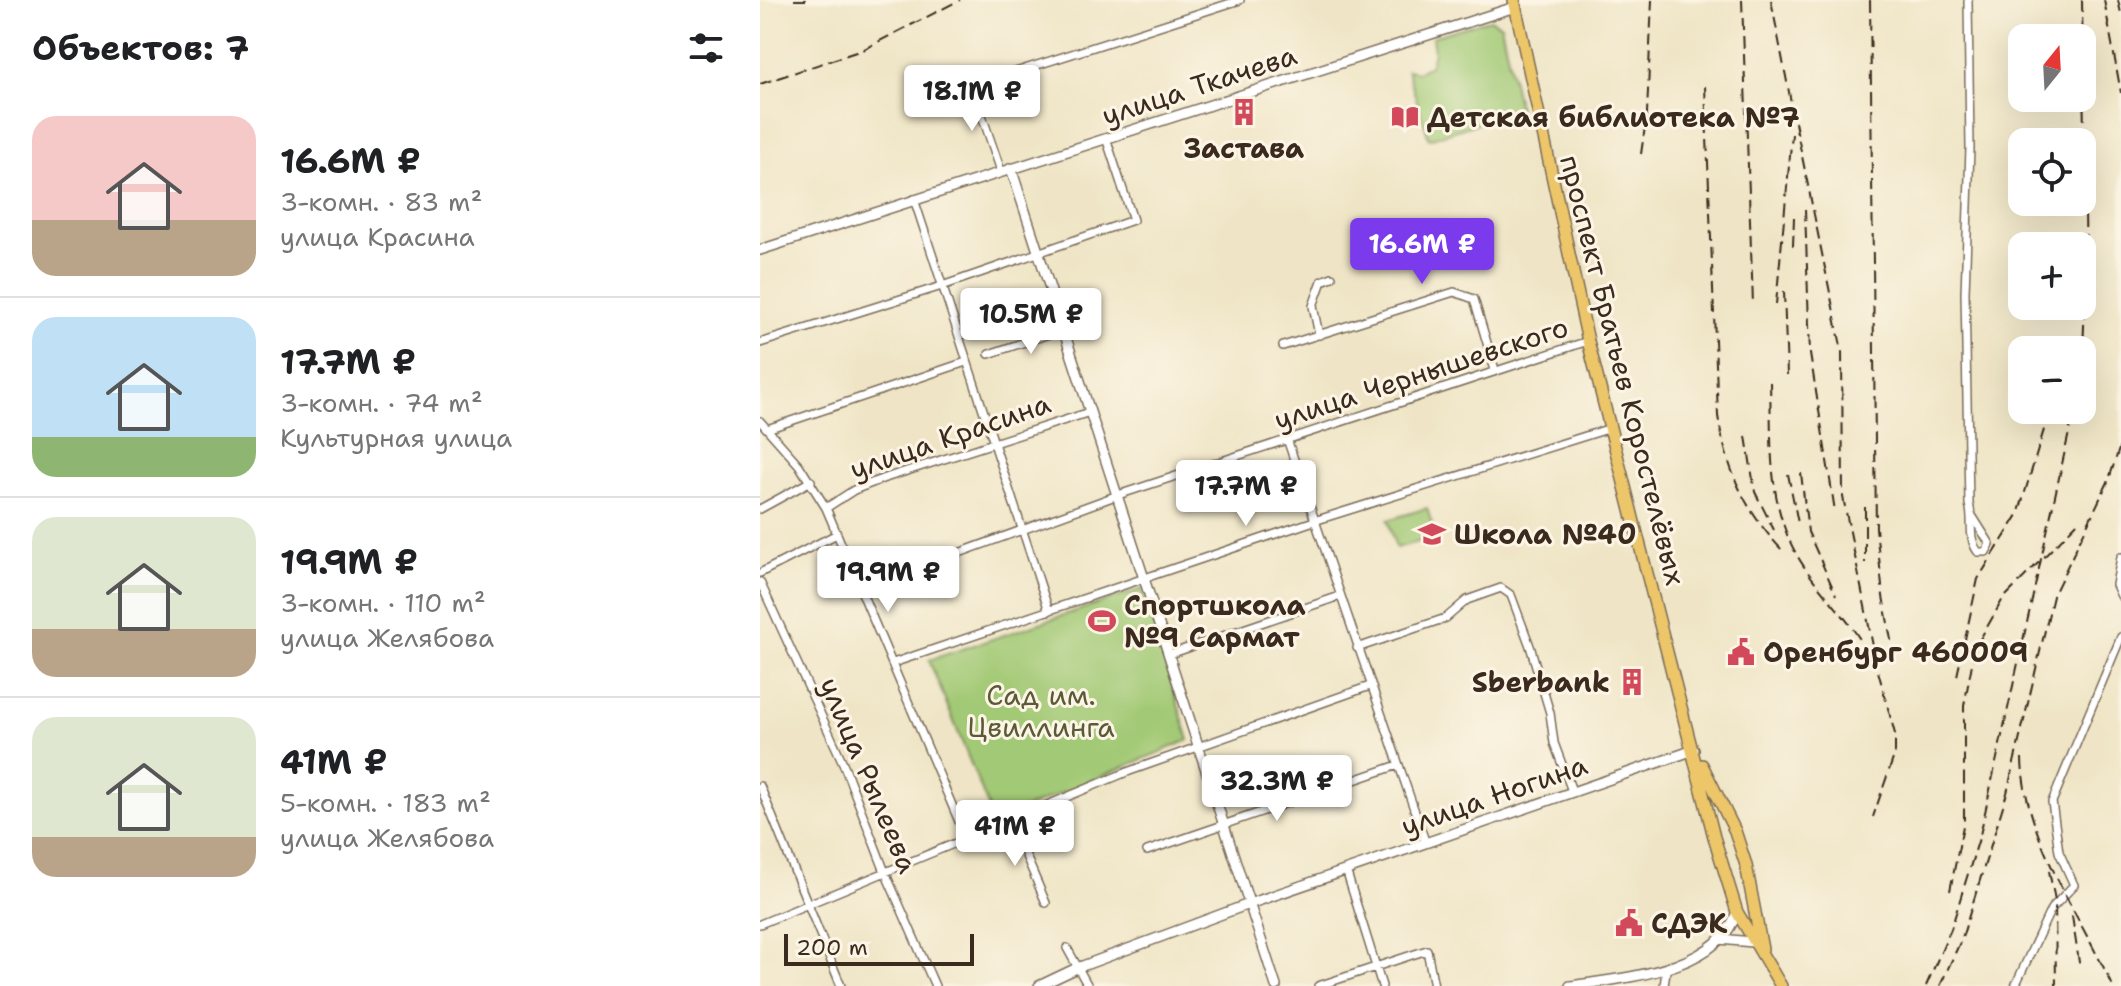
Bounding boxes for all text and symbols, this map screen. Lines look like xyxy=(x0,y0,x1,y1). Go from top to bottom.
north arrow xyxy=(2008,24,2096,112)
map controls xyxy=(2008,24,2096,424)
text: Объектов: 7 xyxy=(32,25,249,71)
icon: filters xyxy=(684,26,728,70)
street label: улица Ткачева xyxy=(1097,36,1301,134)
pin: 18.1M ₽ xyxy=(898,65,1046,133)
text: 18.1M ₽ xyxy=(922,73,1022,108)
building icon: Застава xyxy=(1229,97,1259,127)
place label: Детская библиотека №7 xyxy=(1427,98,1800,136)
library icon: Детская библиотека №7 xyxy=(1390,102,1420,132)
button: locate xyxy=(2008,128,2096,216)
place label: Застава xyxy=(1184,129,1304,167)
text: 16.6M ₽ xyxy=(280,138,421,184)
icon: home xyxy=(96,148,192,244)
street label: проспект Братьев Коростелёвых xyxy=(1551,151,1695,589)
text: 3-комн. · 83 m² xyxy=(280,184,482,219)
pin: 16.6M ₽ xyxy=(1348,218,1496,286)
text: улица Красина xyxy=(280,219,475,254)
text: 16.6M ₽ xyxy=(1368,226,1476,261)
button: + xyxy=(2008,232,2096,320)
pin: 10.5M ₽ xyxy=(957,288,1105,356)
text: 10.5M ₽ xyxy=(978,296,1084,331)
street label: улица Чернышевского xyxy=(1269,307,1573,439)
button: − xyxy=(2008,336,2096,424)
text: 17.7M ₽ xyxy=(280,339,416,385)
icon: home xyxy=(96,349,192,445)
street label: улица Красина xyxy=(845,384,1055,488)
text: 3-комн. · 74 m² xyxy=(280,385,483,420)
text: Культурная улица xyxy=(280,420,512,455)
pin: 17.7M ₽ xyxy=(1172,460,1320,528)
text: 17.7M ₽ xyxy=(1194,468,1298,503)
place label: Школа №40 xyxy=(1454,515,1637,553)
school or university icon: Школа №40 xyxy=(1417,519,1447,549)
text: 19.9M ₽ xyxy=(280,539,418,585)
pin: 19.9M ₽ xyxy=(814,546,962,614)
icon: home xyxy=(96,549,192,645)
text: 19.9M ₽ xyxy=(835,554,941,589)
text: 3-комн. · 110 m² xyxy=(280,585,486,620)
place label: Спортшкола №9 Сармат xyxy=(1124,586,1306,656)
sports icon: Спортшкола №9 Сармат xyxy=(1087,606,1117,636)
text: улица Желябова xyxy=(280,620,494,655)
place label: Оренбург 460009 xyxy=(1763,633,2028,671)
public building icon: Оренбург 460009 xyxy=(1726,637,1756,667)
place label: Sberbank xyxy=(1472,663,1610,701)
building icon: Sberbank xyxy=(1617,667,1647,697)
street label: улица Рылеева xyxy=(811,671,927,879)
park label: Сад им. Цвиллинга xyxy=(967,676,1115,746)
text: 41M ₽ xyxy=(280,739,388,785)
street label: улица Ногина xyxy=(1396,745,1592,845)
icon: home xyxy=(96,749,192,845)
pin: 32.3M ₽ xyxy=(1203,755,1351,823)
text: 32.3M ₽ xyxy=(1220,763,1334,798)
text: 5-комн. · 183 m² xyxy=(280,785,491,820)
pin: 41M ₽ xyxy=(959,800,1071,868)
text: 41M ₽ xyxy=(974,808,1056,843)
text: улица Желябова xyxy=(280,820,494,855)
place label: СДЭК xyxy=(1651,904,1727,942)
public building icon: СДЭК xyxy=(1614,908,1644,938)
scale bar xyxy=(784,930,974,966)
text: 200 m xyxy=(796,933,868,962)

